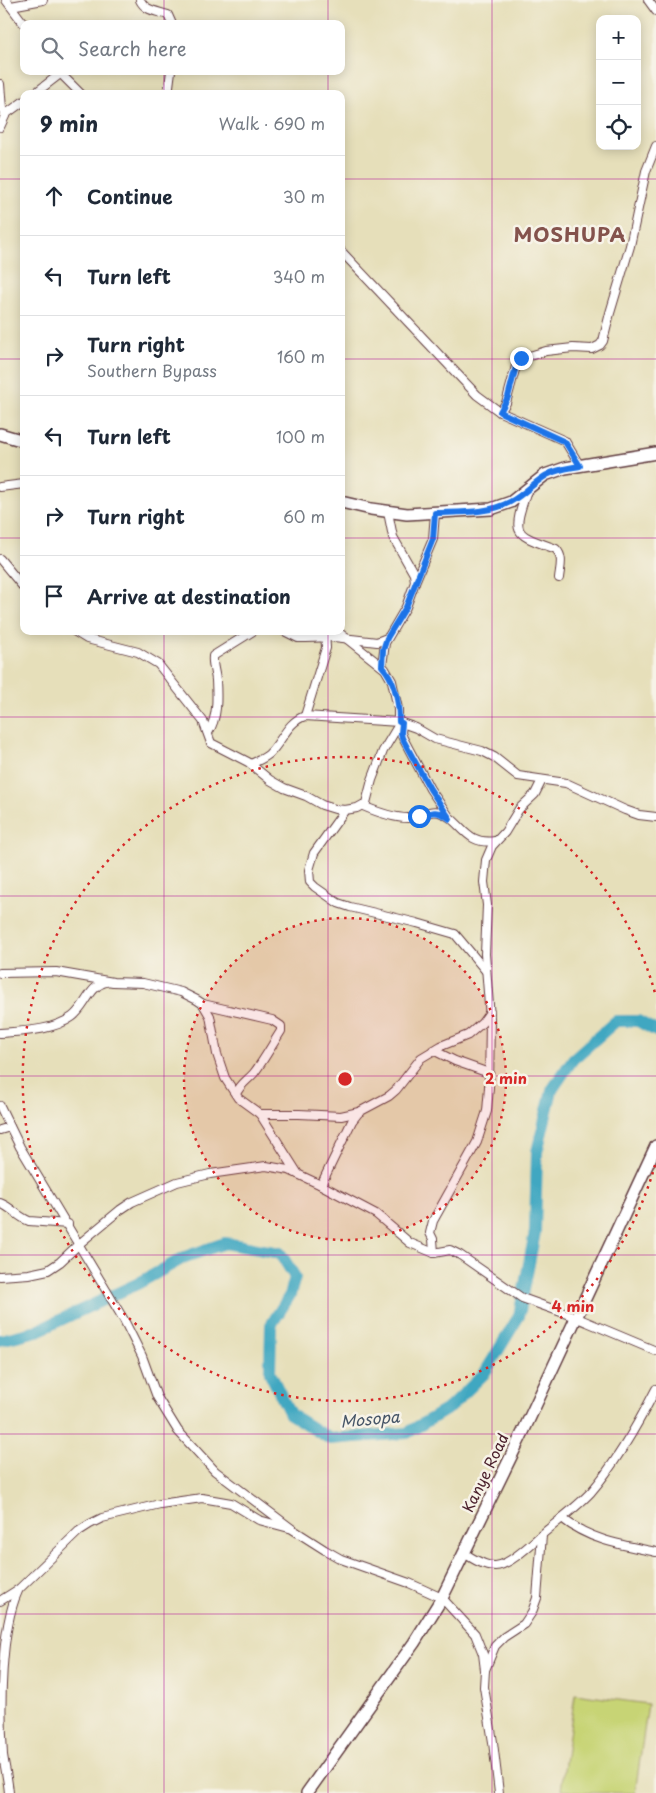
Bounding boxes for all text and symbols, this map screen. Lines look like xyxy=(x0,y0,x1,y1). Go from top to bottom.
map controls xyxy=(596,15,641,150)
button: + xyxy=(596,15,641,60)
search box xyxy=(20,20,345,75)
icon: search xyxy=(38,34,66,62)
text: Search here xyxy=(78,34,187,62)
button: − xyxy=(596,60,641,105)
button: locate xyxy=(596,105,641,150)
text: 9 min xyxy=(40,107,98,139)
text: Walk · 690 m xyxy=(219,111,325,135)
icon: ahead xyxy=(40,182,68,210)
text: Continue xyxy=(87,182,173,210)
text: 30 m xyxy=(283,184,325,208)
district label: MOSHUPA xyxy=(514,219,626,249)
icon: left xyxy=(40,262,68,290)
text: Turn left xyxy=(87,262,171,290)
text: 340 m xyxy=(273,264,325,288)
text: Turn right xyxy=(87,330,185,358)
icon: right xyxy=(40,342,68,370)
text: 160 m xyxy=(277,344,325,368)
route end xyxy=(510,347,533,370)
text: Southern Bypass xyxy=(87,358,217,382)
icon: left xyxy=(40,422,68,450)
text: Turn left xyxy=(87,422,171,450)
text: 100 m xyxy=(276,424,325,448)
icon: right xyxy=(40,502,68,530)
text: Turn right xyxy=(87,502,185,530)
text: 60 m xyxy=(283,504,325,528)
icon: arrive xyxy=(40,582,68,610)
text: Arrive at destination xyxy=(87,582,291,610)
route start xyxy=(408,805,431,828)
text: 2 min xyxy=(485,1066,527,1089)
centre of rings xyxy=(336,1070,354,1088)
text: 4 min xyxy=(552,1294,594,1317)
water label: Mosopa xyxy=(339,1403,402,1433)
street label: Kanye Road xyxy=(456,1429,514,1516)

